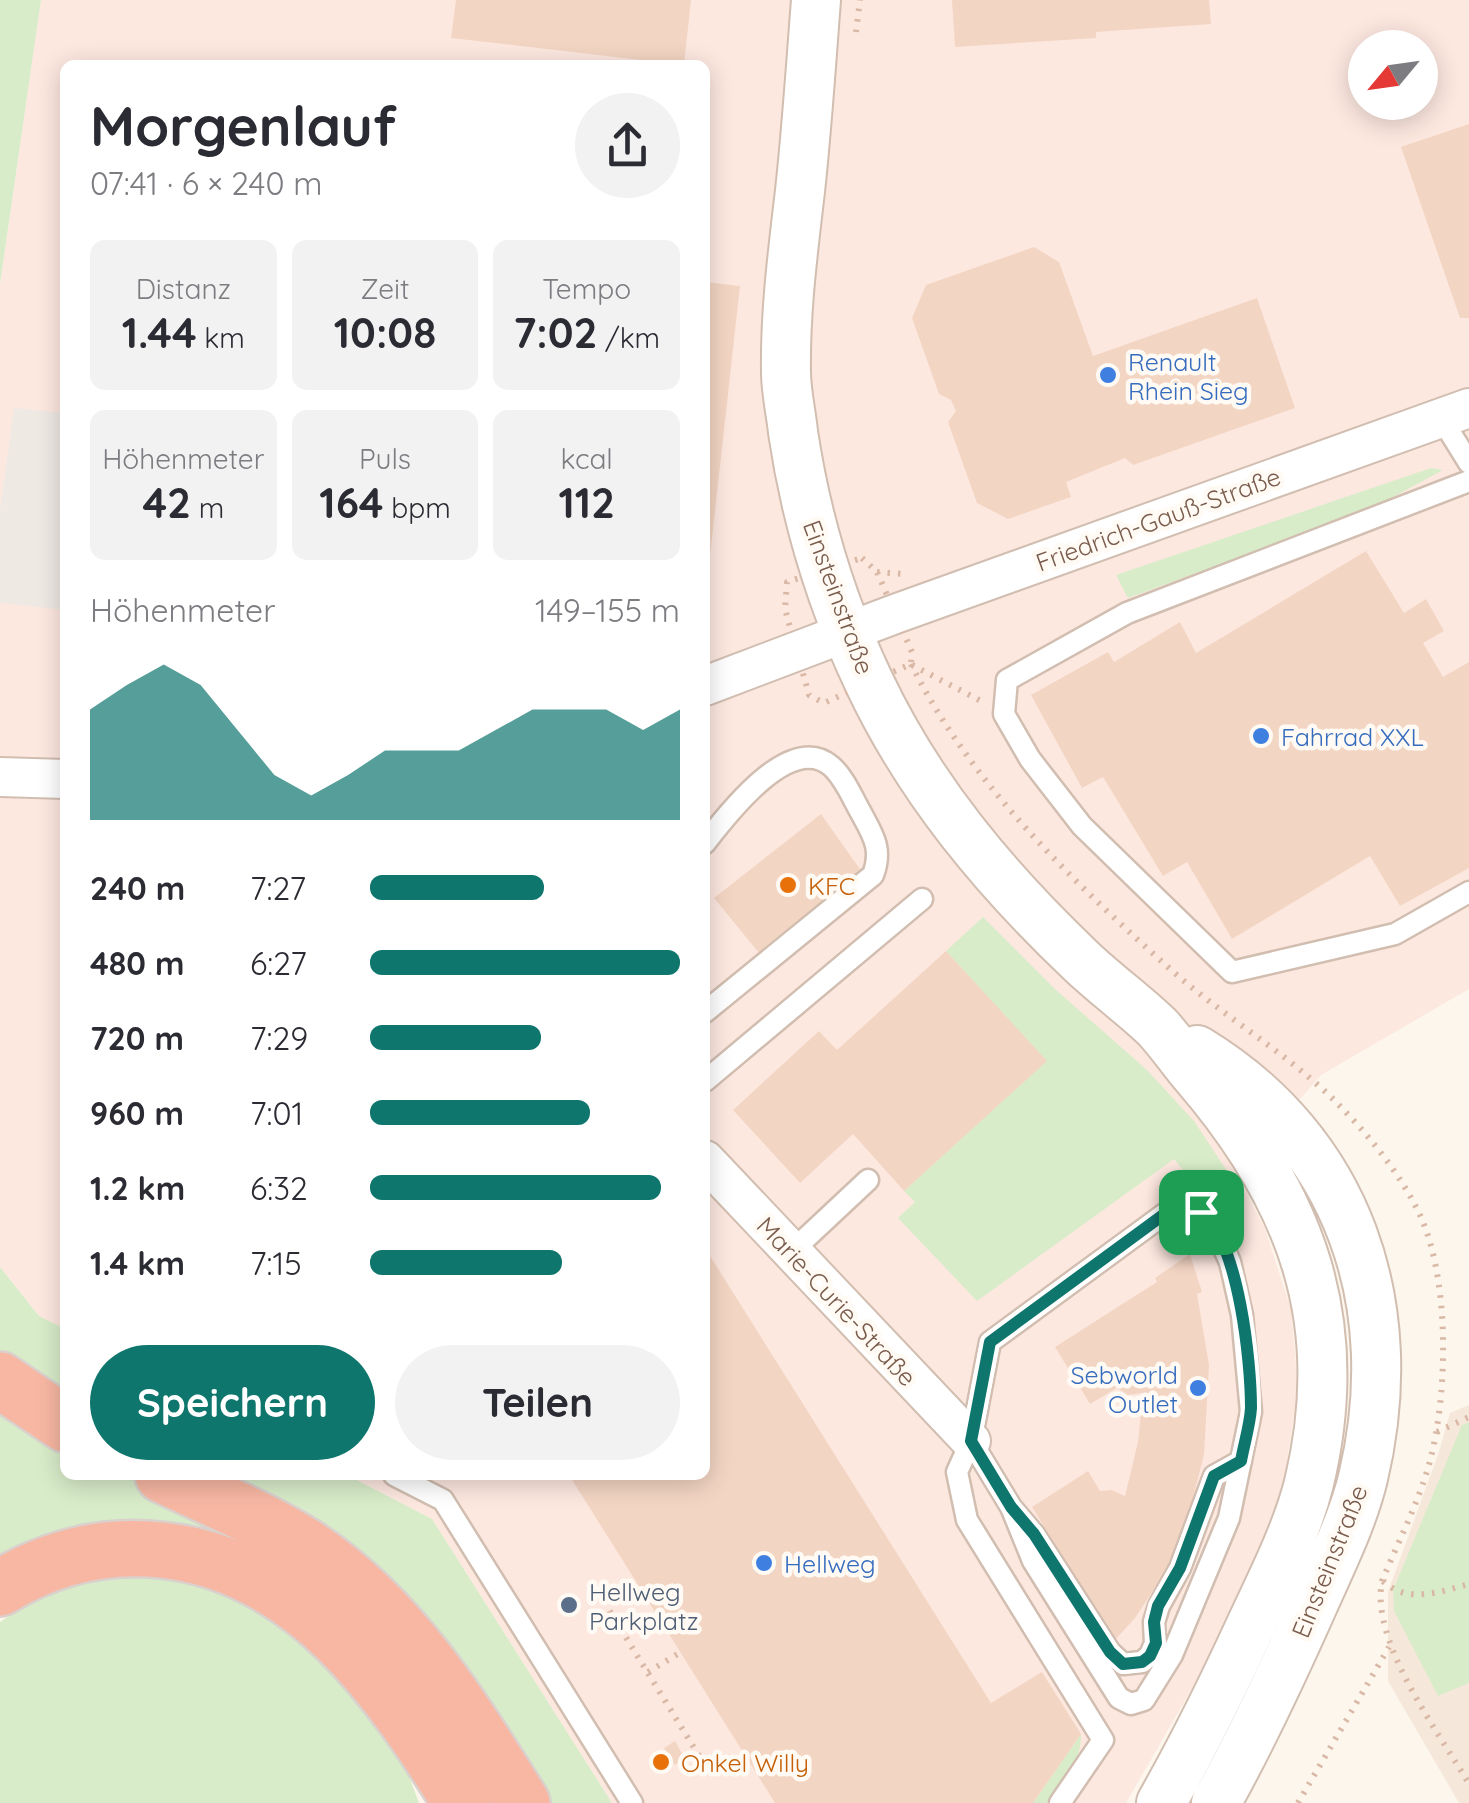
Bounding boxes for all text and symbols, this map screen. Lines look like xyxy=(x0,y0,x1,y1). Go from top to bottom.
north arrow xyxy=(1348,30,1438,120)
map controls xyxy=(1348,30,1438,120)
text: Morgenlauf xyxy=(90,91,397,160)
button: share xyxy=(575,93,680,198)
text: 07:41 · 6 × 240 m xyxy=(90,163,322,203)
text: Distanz xyxy=(136,271,231,306)
text: Zeit xyxy=(360,271,410,306)
text: Tempo xyxy=(542,271,631,306)
text: 1.44 xyxy=(122,306,197,359)
text: 10:08 xyxy=(334,306,436,359)
text: 7:02 xyxy=(513,306,597,359)
text: km xyxy=(197,320,245,355)
text: /km xyxy=(597,320,660,355)
place label: Renault Rhein Sieg xyxy=(1128,346,1249,406)
marker: Renault Rhein Sieg xyxy=(1097,364,1119,386)
text: Höhenmeter xyxy=(102,441,264,476)
text: Puls xyxy=(359,441,411,476)
text: kcal xyxy=(561,441,613,476)
street label: Friedrich-Gauß-Straße xyxy=(1031,460,1285,578)
text: 42 xyxy=(142,476,191,529)
text: 164 xyxy=(319,476,384,529)
text: 112 xyxy=(558,476,615,529)
text: m xyxy=(191,490,224,525)
text: bpm xyxy=(384,490,451,525)
street label: Einsteinstraße xyxy=(797,516,881,678)
text: Höhenmeter xyxy=(90,590,275,630)
text: 149–155 m xyxy=(535,590,680,630)
place label: Fahrrad XXL xyxy=(1281,721,1424,752)
marker: Fahrrad XXL xyxy=(1250,725,1272,747)
text: 240 m xyxy=(90,868,185,908)
text: 7:27 xyxy=(250,868,306,908)
place label: KFC xyxy=(808,870,855,901)
marker: KFC xyxy=(777,874,799,896)
text: 480 m xyxy=(90,943,184,983)
text: 6:27 xyxy=(250,943,307,983)
text: 720 m xyxy=(90,1018,184,1058)
text: 7:29 xyxy=(250,1018,308,1058)
text: 960 m xyxy=(90,1093,184,1133)
text: 7:01 xyxy=(250,1093,303,1133)
text: 1.2 km xyxy=(90,1168,185,1208)
text: 6:32 xyxy=(250,1168,308,1208)
pin xyxy=(1159,1170,1244,1255)
icon: arrive xyxy=(1174,1185,1229,1240)
street label: Marie-Curie-Straße xyxy=(751,1210,923,1392)
text: 1.4 km xyxy=(90,1243,185,1283)
text: 7:15 xyxy=(250,1243,302,1283)
button: Speichern xyxy=(90,1345,375,1460)
button: Teilen xyxy=(395,1345,680,1460)
place label: Sebworld Outlet xyxy=(1070,1359,1178,1419)
marker: Sebworld Outlet xyxy=(1187,1377,1209,1399)
street label: Einsteinstraße xyxy=(1284,1480,1374,1642)
place label: Hellweg xyxy=(784,1548,876,1579)
marker: Hellweg xyxy=(753,1552,775,1574)
place label: Hellweg Parkplatz xyxy=(589,1576,698,1636)
marker: Hellweg Parkplatz xyxy=(558,1594,580,1616)
place label: Onkel Willy xyxy=(681,1747,809,1778)
marker: Onkel Willy xyxy=(650,1751,672,1773)

